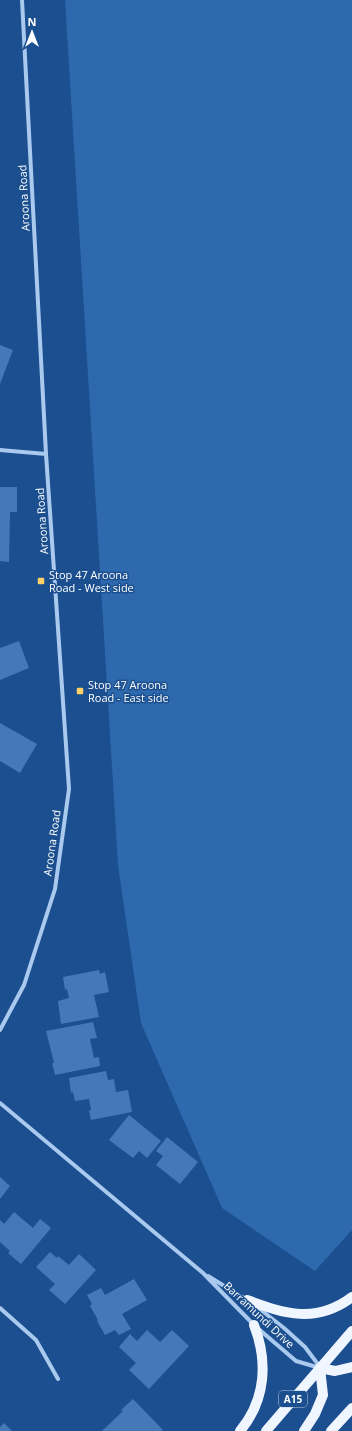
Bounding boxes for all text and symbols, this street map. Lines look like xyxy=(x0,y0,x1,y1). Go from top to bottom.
north arrow xyxy=(12,12,52,52)
text: N xyxy=(28,14,36,29)
street label: Aroona Road xyxy=(14,164,33,232)
street label: Aroona Road xyxy=(32,487,51,555)
place label: Stop 47 Aroona Road - West side xyxy=(49,567,134,595)
marker: Stop 47 Aroona Road - West side xyxy=(36,576,46,586)
place label: Stop 47 Aroona Road - East side xyxy=(88,677,169,705)
marker: Stop 47 Aroona Road - East side xyxy=(75,686,85,696)
street label: Aroona Road xyxy=(39,809,64,877)
street label: Barramundi Drive xyxy=(221,1278,298,1351)
road number: A15 xyxy=(279,1391,307,1407)

